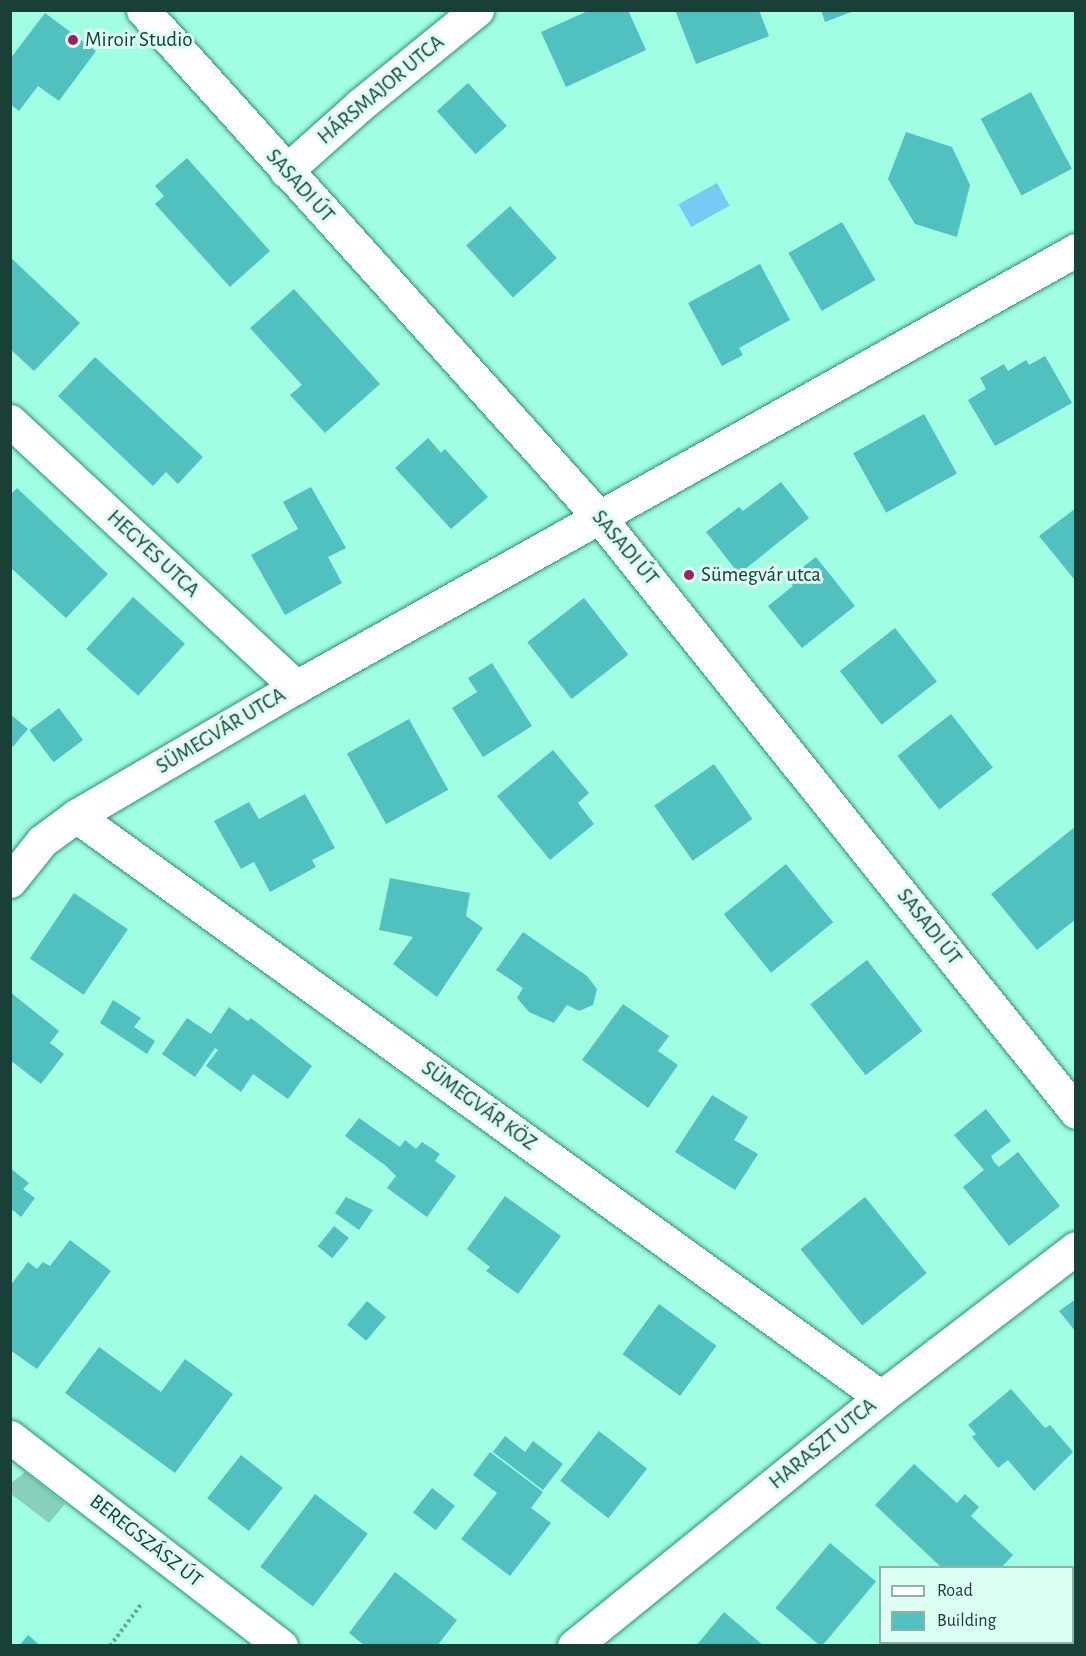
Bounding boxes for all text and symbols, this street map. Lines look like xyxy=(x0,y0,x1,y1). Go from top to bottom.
place label: Miroir Studio xyxy=(85,27,193,53)
street label: HÁRSMAJOR UTCA xyxy=(313,30,449,150)
marker: Miroir Studio xyxy=(66,33,80,47)
street label: SASADI ÚT xyxy=(260,144,340,228)
street label: HEGYES UTCA xyxy=(102,505,204,603)
street label: SASADI ÚT xyxy=(586,505,664,591)
place label: Sümegvár utca xyxy=(701,562,821,588)
marker: Sümegvár utca xyxy=(682,568,696,582)
street label: SÜMEGVÁR UTCA xyxy=(152,683,290,779)
street label: SASADI ÚT xyxy=(891,884,967,970)
street label: SÜMEGVÁR KÖZ xyxy=(417,1056,541,1156)
street label: HARASZT UTCA xyxy=(764,1393,882,1495)
street label: BEREGSZÁSZ ÚT xyxy=(84,1489,208,1593)
legend xyxy=(879,1566,1074,1644)
text: Road xyxy=(937,1582,973,1600)
text: Building xyxy=(937,1612,996,1630)

